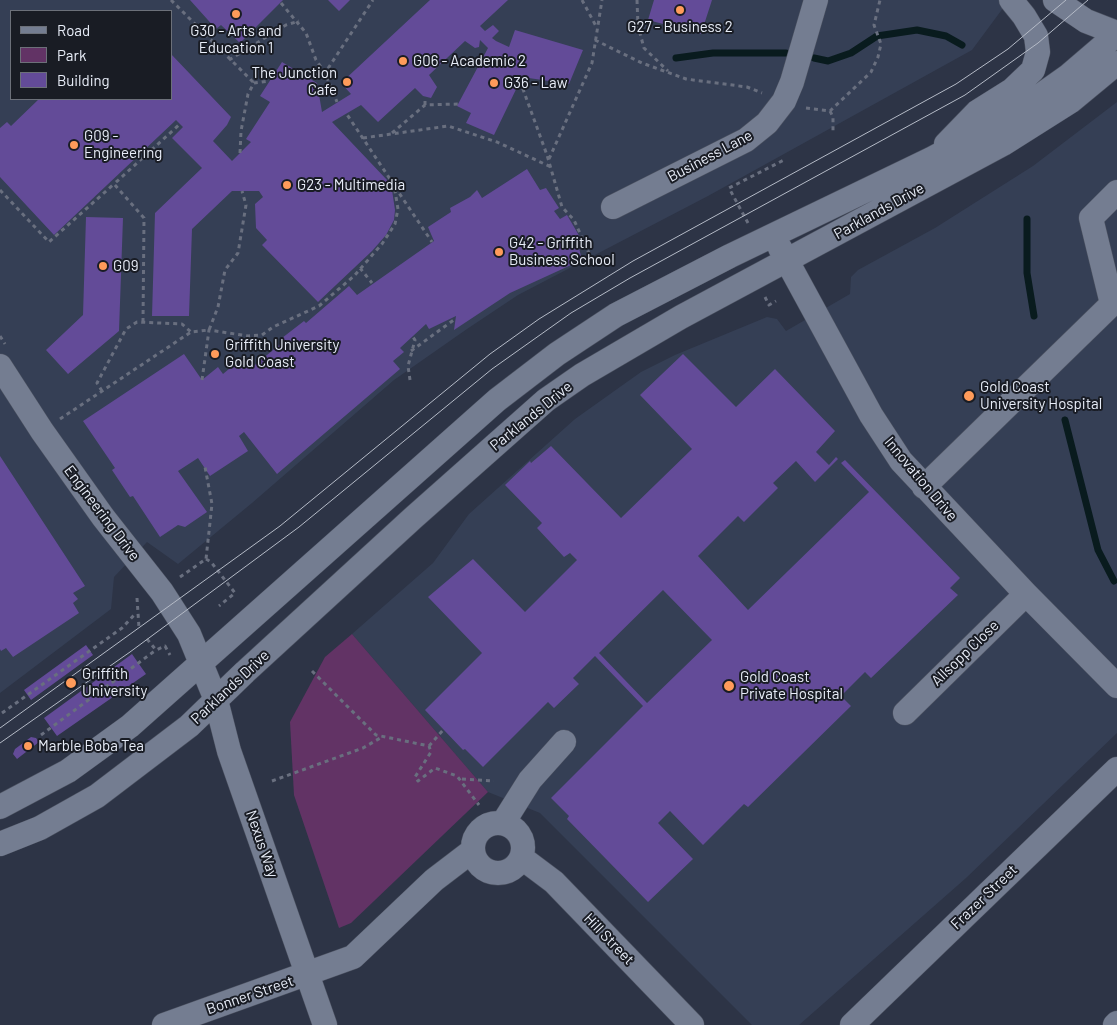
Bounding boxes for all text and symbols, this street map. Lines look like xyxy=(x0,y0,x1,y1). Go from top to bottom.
marker: G27 - Business 2 xyxy=(674,4,686,16)
marker: G30 - Arts and Education 1 xyxy=(230,8,242,20)
legend xyxy=(10,10,172,100)
place label: G27 - Business 2 xyxy=(627,18,733,36)
text: Road xyxy=(57,21,90,39)
place label: G30 - Arts and Education 1 xyxy=(190,22,282,57)
text: Park xyxy=(57,46,86,64)
place label: G06 - Academic 2 xyxy=(413,52,526,70)
marker: G06 - Academic 2 xyxy=(397,55,409,67)
place label: The Junction Cafe xyxy=(251,64,337,99)
text: Building xyxy=(57,71,110,89)
place label: G36 - Law xyxy=(504,74,567,92)
marker: The Junction Cafe xyxy=(341,76,353,88)
marker: G36 - Law xyxy=(488,77,500,89)
street label: Business Lane xyxy=(665,126,755,186)
place label: G09 - Engineering xyxy=(84,127,162,162)
marker: G09 - Engineering xyxy=(68,139,80,151)
place label: G23 - Multimedia xyxy=(297,176,405,194)
marker: G23 - Multimedia xyxy=(281,179,293,191)
street label: Parklands Drive xyxy=(831,179,927,243)
place label: G42 - Griffith Business School xyxy=(509,234,615,269)
marker: G42 - Griffith Business School xyxy=(493,246,505,258)
place label: G09 xyxy=(113,257,138,275)
marker: G09 xyxy=(97,260,109,272)
place label: Griffith University Gold Coast xyxy=(225,336,339,371)
marker: Griffith University Gold Coast xyxy=(209,348,221,360)
street label: Parklands Drive xyxy=(486,377,576,455)
place label: Gold Coast University Hospital xyxy=(980,378,1102,413)
marker: Gold Coast University Hospital xyxy=(962,389,976,403)
street label: Innovation Drive xyxy=(881,433,961,525)
street label: Engineering Drive xyxy=(60,462,144,564)
street label: Allsopp Close xyxy=(927,616,1003,690)
street label: Parklands Drive xyxy=(187,646,273,728)
place label: Griffith University xyxy=(82,665,147,700)
place label: Gold Coast Private Hospital xyxy=(740,668,843,703)
marker: Griffith University xyxy=(64,676,78,690)
marker: Gold Coast Private Hospital xyxy=(722,679,736,693)
place label: Marble Boba Tea xyxy=(38,737,144,755)
marker: Marble Boba Tea xyxy=(22,740,34,752)
street label: Nexus Way xyxy=(242,808,282,880)
street label: Frazer Street xyxy=(947,861,1021,933)
street label: Hill Street xyxy=(580,910,638,968)
street label: Bonner Street xyxy=(204,972,296,1018)

